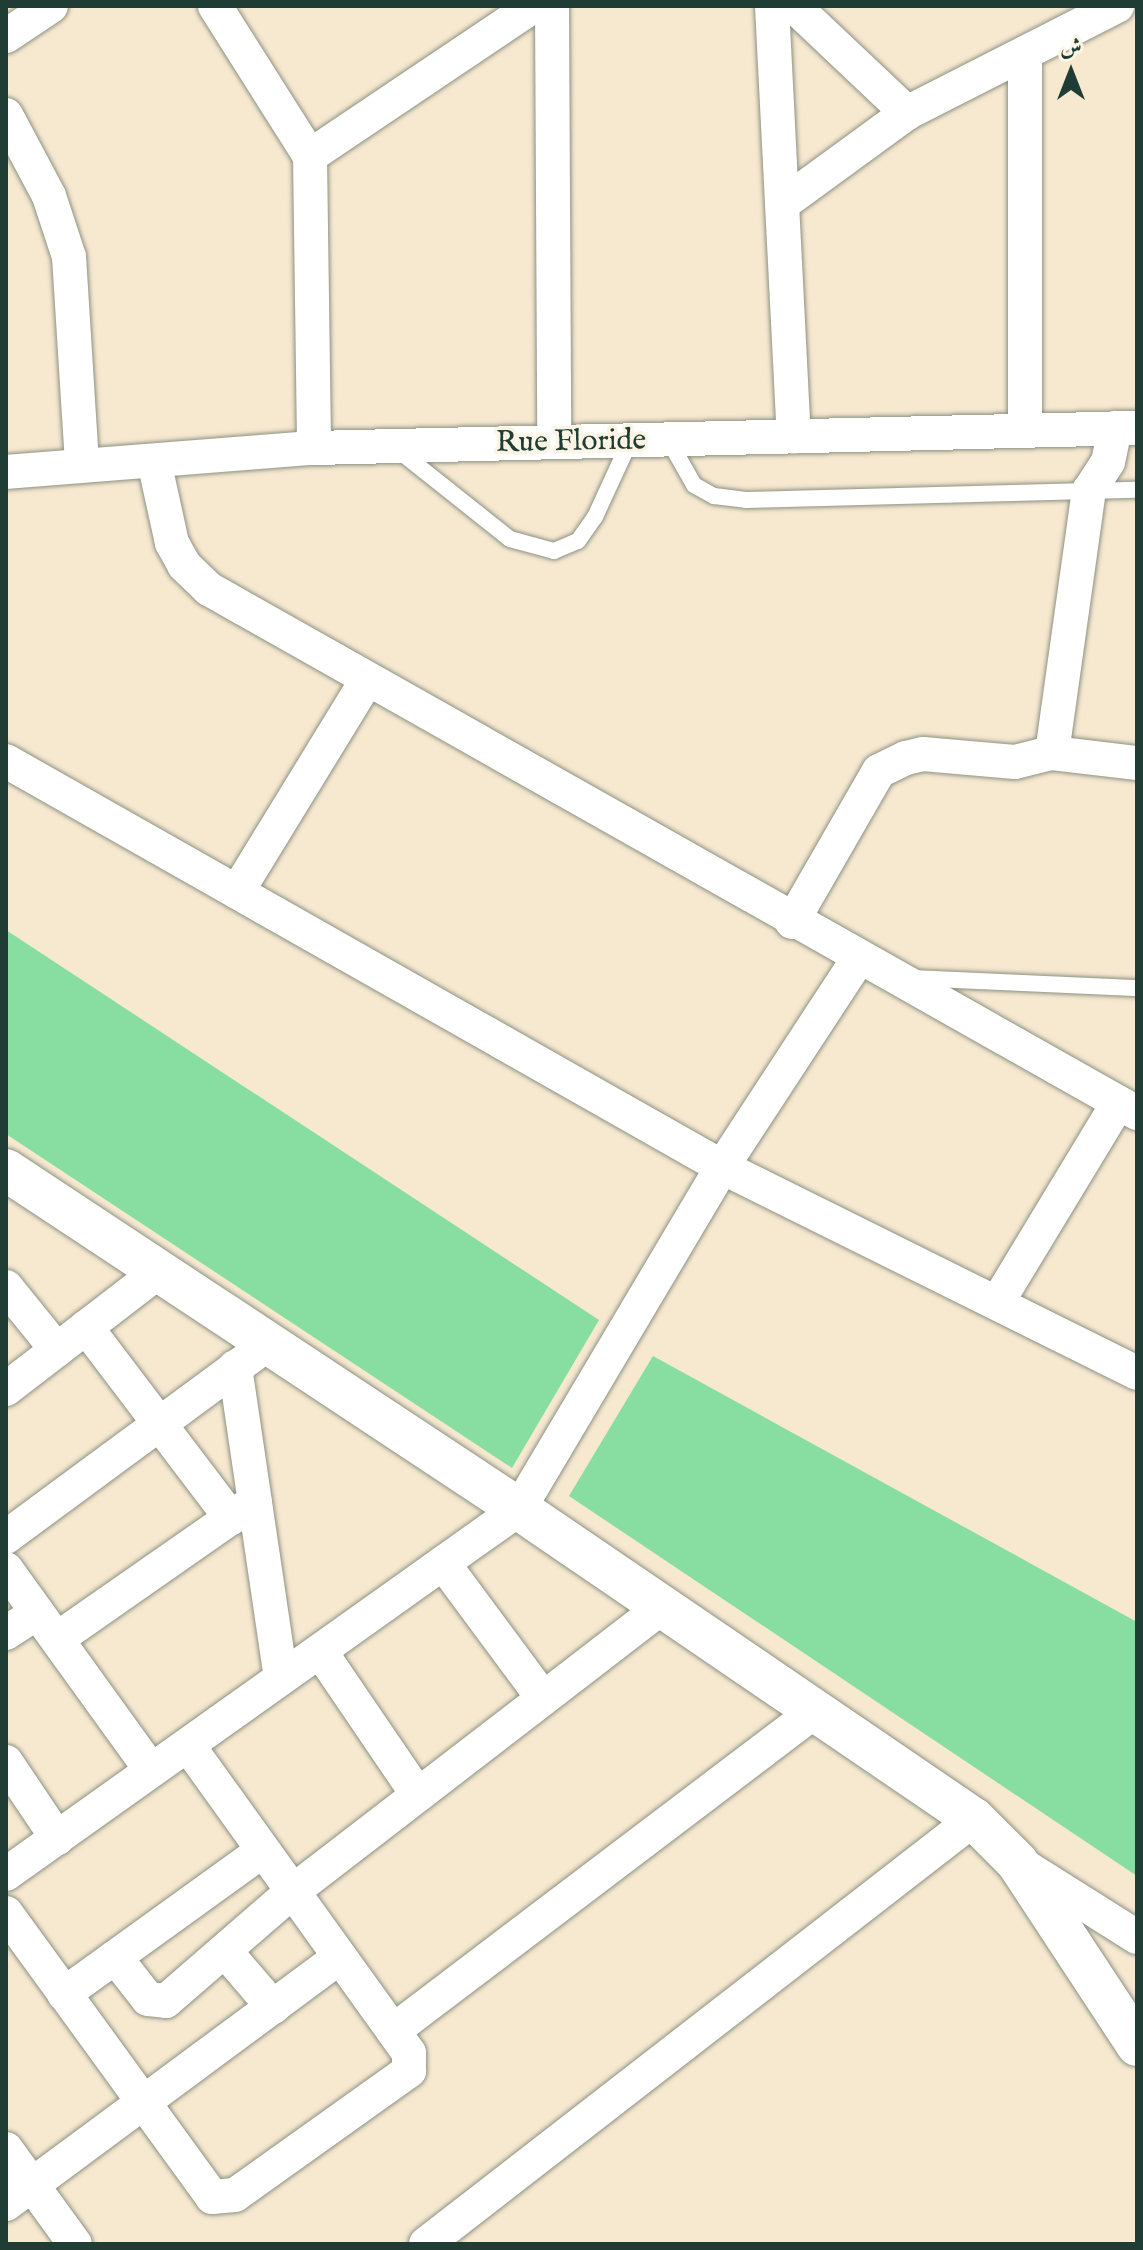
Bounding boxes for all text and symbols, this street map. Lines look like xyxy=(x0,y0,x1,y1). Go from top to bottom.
north arrow xyxy=(1031,32,1111,112)
text: ش xyxy=(1060,34,1082,62)
street label: Rue Floride xyxy=(495,423,647,461)

